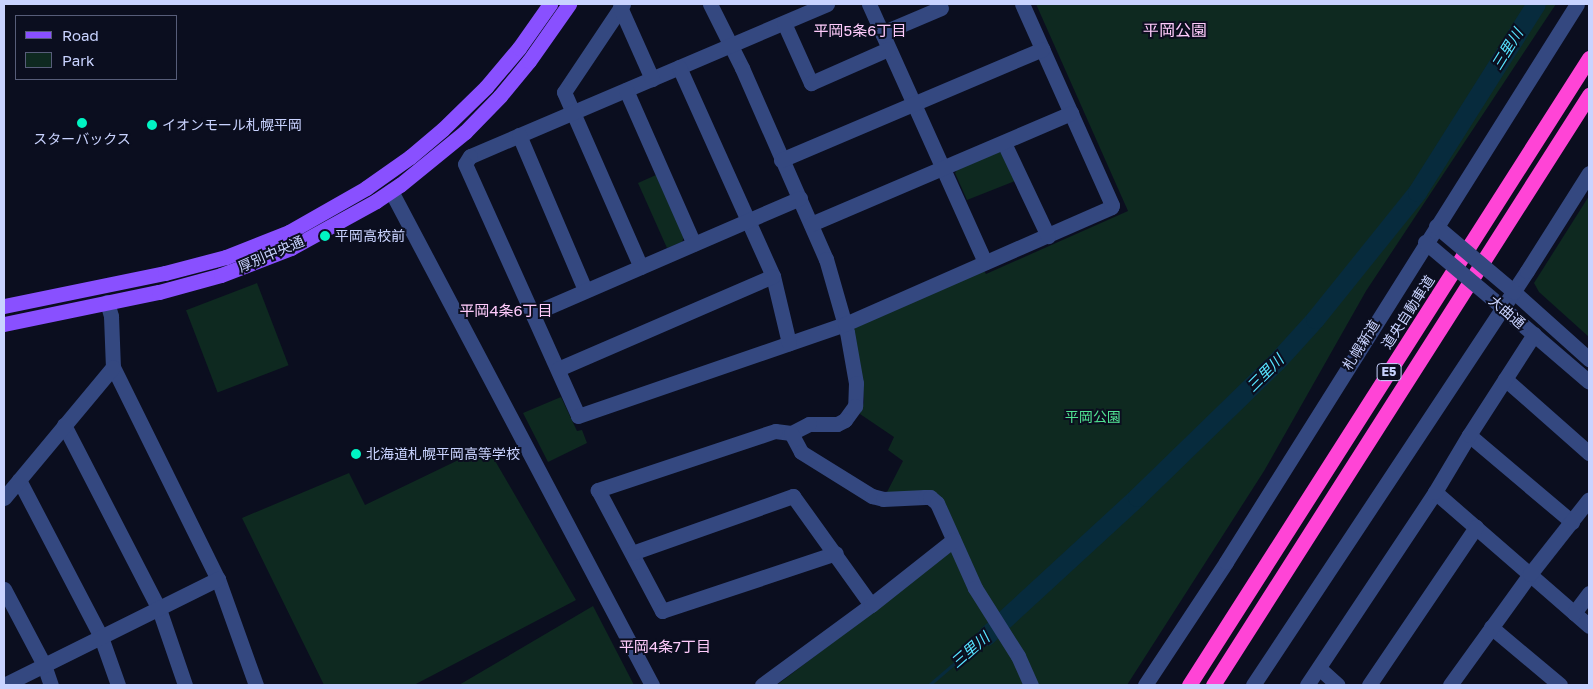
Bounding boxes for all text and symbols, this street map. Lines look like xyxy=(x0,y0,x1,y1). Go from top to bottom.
legend xyxy=(15,15,178,80)
district label: 平岡公園 xyxy=(1143,20,1207,40)
district label: 平岡5条6丁目 xyxy=(814,22,906,40)
water label: 三里川 xyxy=(1487,25,1527,73)
text: Road xyxy=(62,26,99,44)
text: Park xyxy=(62,51,94,69)
marker: スターバックス xyxy=(76,117,88,129)
place label: イオンモール札幌平岡 xyxy=(162,117,302,133)
marker: イオンモール札幌平岡 xyxy=(146,119,158,131)
place label: スターバックス xyxy=(33,131,131,147)
place label: 平岡高校前 xyxy=(335,228,405,244)
marker: 平岡高校前 xyxy=(319,230,331,242)
street label: 厚別中央通 xyxy=(236,233,306,275)
street label: 道央自動車道 xyxy=(1378,272,1438,352)
street label: 大曲通 xyxy=(1486,292,1528,332)
district label: 平岡4条6丁目 xyxy=(459,302,553,320)
street label: 札幌新道 xyxy=(1339,317,1383,373)
water label: 三里川 xyxy=(1243,351,1287,395)
road number: E5 xyxy=(1376,362,1402,382)
park label: 平岡公園 xyxy=(1065,409,1121,425)
place label: 北海道札幌平岡高等学校 xyxy=(366,446,520,462)
marker: 北海道札幌平岡高等学校 xyxy=(350,448,362,460)
water label: 三里川 xyxy=(947,628,993,672)
district label: 平岡4条7丁目 xyxy=(619,638,711,656)

